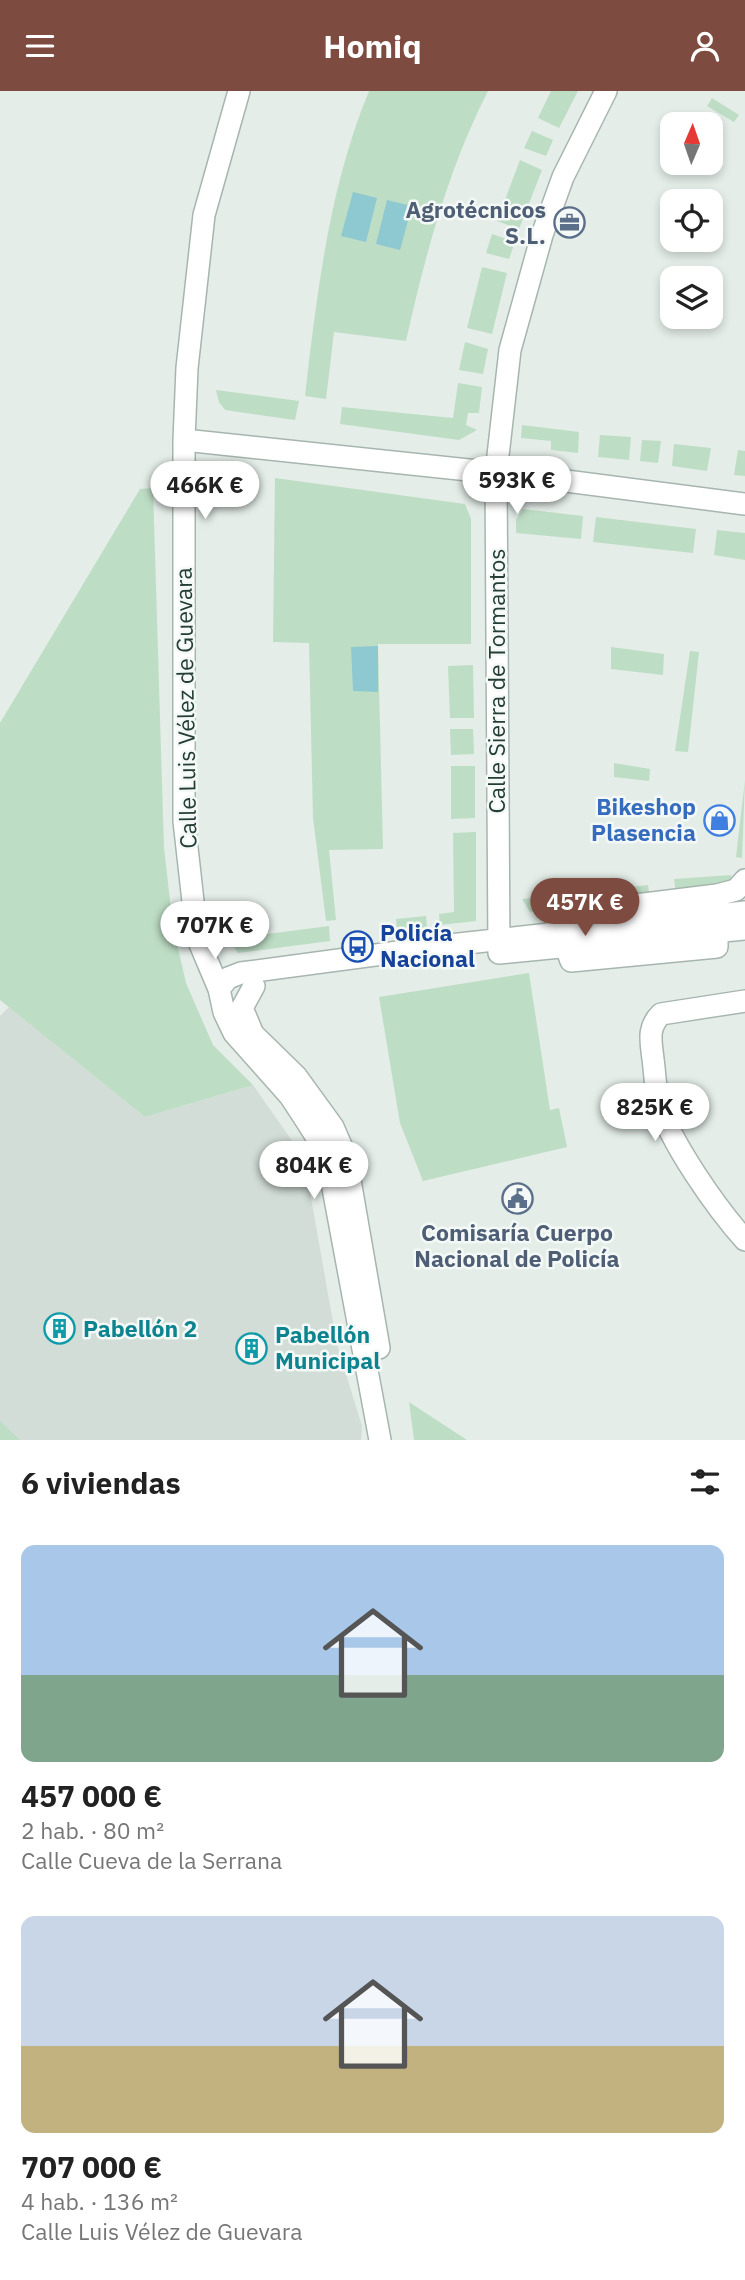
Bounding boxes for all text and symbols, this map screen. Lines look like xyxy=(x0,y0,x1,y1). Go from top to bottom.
text: Homiq xyxy=(323,25,422,67)
icon: menu xyxy=(21,27,59,65)
icon: person xyxy=(686,27,724,65)
north arrow xyxy=(660,112,723,175)
map controls xyxy=(660,112,723,329)
button: locate xyxy=(660,189,723,252)
place label: Agrotécnicos S.L. xyxy=(405,194,546,250)
office icon: Agrotécnicos S.L. xyxy=(552,206,586,240)
button: layers xyxy=(660,266,723,329)
pin: 593K € xyxy=(460,457,574,516)
pin: 466K € xyxy=(148,461,262,521)
text: 593K € xyxy=(478,464,556,494)
text: 466K € xyxy=(166,469,244,499)
street label: Calle Sierra de Tormantos xyxy=(481,548,511,814)
street label: Calle Luis Vélez de Guevara xyxy=(168,567,202,849)
place label: Bikeshop Plasencia xyxy=(591,791,696,847)
shop icon: Bikeshop Plasencia xyxy=(702,803,736,837)
pin: 457K € xyxy=(528,879,642,938)
text: 457K € xyxy=(546,886,624,916)
pin: 707K € xyxy=(158,901,272,961)
text: 707K € xyxy=(176,909,254,939)
place label: Policía Nacional xyxy=(380,917,475,973)
bus stop icon: Policía Nacional xyxy=(340,929,374,963)
pin: 825K € xyxy=(598,1083,712,1143)
text: 825K € xyxy=(616,1091,694,1121)
pin: 804K € xyxy=(257,1141,371,1201)
text: 804K € xyxy=(275,1149,353,1179)
public building icon: Comisaría Cuerpo Nacional de Policía xyxy=(500,1182,534,1216)
place label: Comisaría Cuerpo Nacional de Policía xyxy=(414,1217,620,1273)
building icon: Pabellón 2 xyxy=(43,1312,77,1346)
place label: Pabellón 2 xyxy=(83,1313,197,1343)
place label: Pabellón Municipal xyxy=(275,1319,380,1375)
building icon: Pabellón Municipal xyxy=(235,1331,269,1365)
text: 6 viviendas xyxy=(21,1463,181,1502)
icon: filters xyxy=(686,1463,724,1501)
icon: home xyxy=(310,1590,436,1716)
text: 457 000 € xyxy=(21,1776,162,1815)
text: 2 hab. · 80 m² xyxy=(21,1815,164,1845)
text: Calle Cueva de la Serrana xyxy=(21,1845,282,1875)
icon: home xyxy=(310,1961,436,2087)
text: 707 000 € xyxy=(21,2147,162,2186)
text: 4 hab. · 136 m² xyxy=(21,2186,178,2216)
text: Calle Luis Vélez de Guevara xyxy=(21,2216,302,2246)

